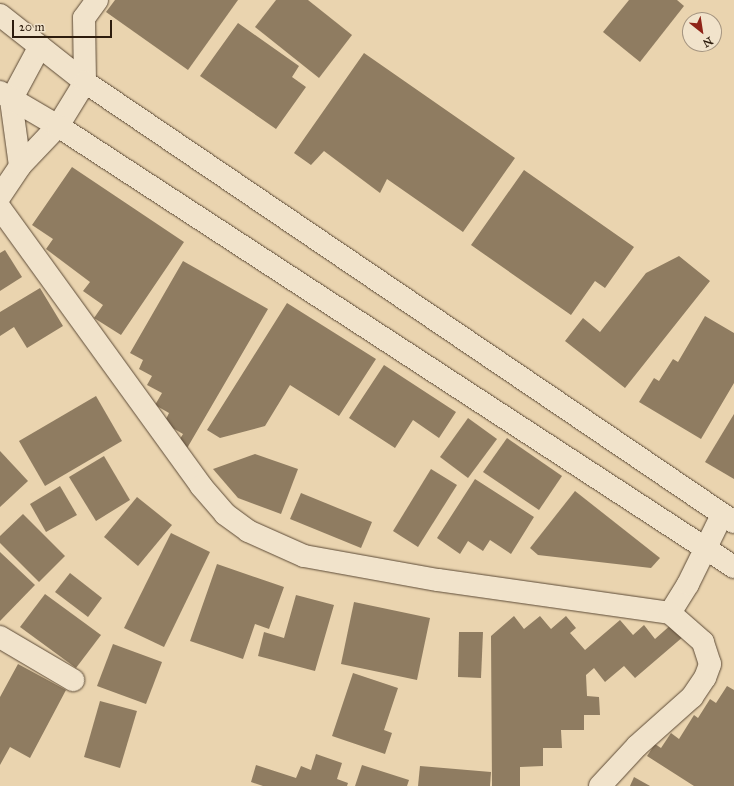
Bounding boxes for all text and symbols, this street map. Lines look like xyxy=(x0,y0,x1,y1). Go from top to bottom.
scale bar xyxy=(14,12,114,38)
north arrow xyxy=(682,12,722,52)
text: 20 m xyxy=(19,20,45,34)
text: N xyxy=(700,34,715,50)

